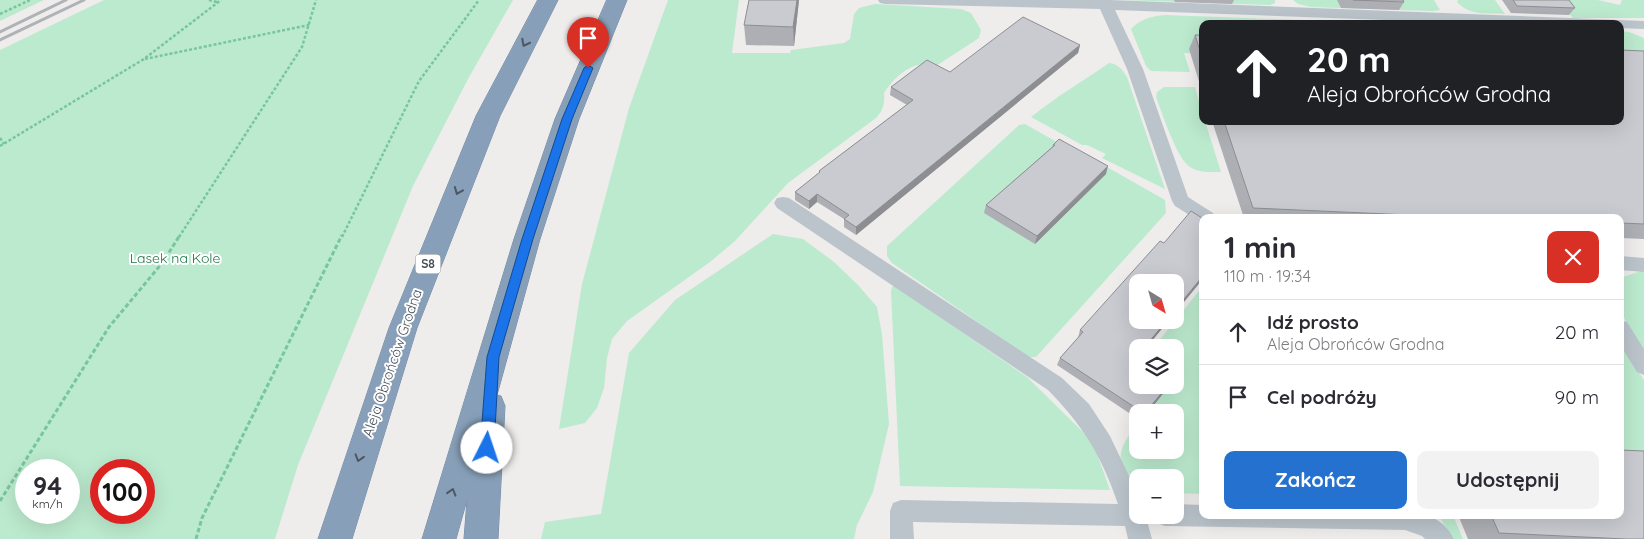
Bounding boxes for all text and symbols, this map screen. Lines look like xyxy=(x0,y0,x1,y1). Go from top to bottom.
pin xyxy=(567,17,609,68)
icon: arrive xyxy=(574,24,602,52)
text: 20 m xyxy=(1307,37,1390,81)
one-way arrow xyxy=(521,38,531,47)
icon: ahead xyxy=(1224,40,1289,105)
text: Aleja Obrońców Grodna xyxy=(1307,80,1551,108)
one-way arrow xyxy=(454,186,464,195)
text: 1 min xyxy=(1224,228,1297,266)
button: close xyxy=(1547,231,1599,283)
park label: Lasek na Kole xyxy=(130,249,220,267)
road number: S8 xyxy=(416,254,440,274)
text: 110 m · 19:34 xyxy=(1224,266,1311,286)
north arrow xyxy=(1129,274,1184,329)
map controls xyxy=(1129,274,1184,524)
street label: Aleja Obrońców Grodna xyxy=(358,287,426,439)
text: Idź prosto xyxy=(1267,310,1359,334)
icon: ahead xyxy=(1224,318,1252,346)
text: 20 m xyxy=(1555,320,1599,344)
text: Aleja Obrońców Grodna xyxy=(1267,334,1445,354)
button: layers xyxy=(1129,339,1184,394)
icon: arrive xyxy=(1224,383,1252,411)
text: Cel podróży xyxy=(1267,385,1377,409)
text: 90 m xyxy=(1555,385,1599,409)
button: + xyxy=(1129,404,1184,459)
position arrow xyxy=(460,421,512,473)
button: Zakończ xyxy=(1224,451,1407,509)
button: Udostępnij xyxy=(1417,451,1599,509)
one-way arrow xyxy=(355,454,365,462)
speed limit sign: 100 xyxy=(90,459,155,524)
button: − xyxy=(1129,469,1184,524)
text: 94 xyxy=(33,470,62,501)
one-way arrow xyxy=(447,488,457,497)
text: km/h xyxy=(32,496,63,511)

